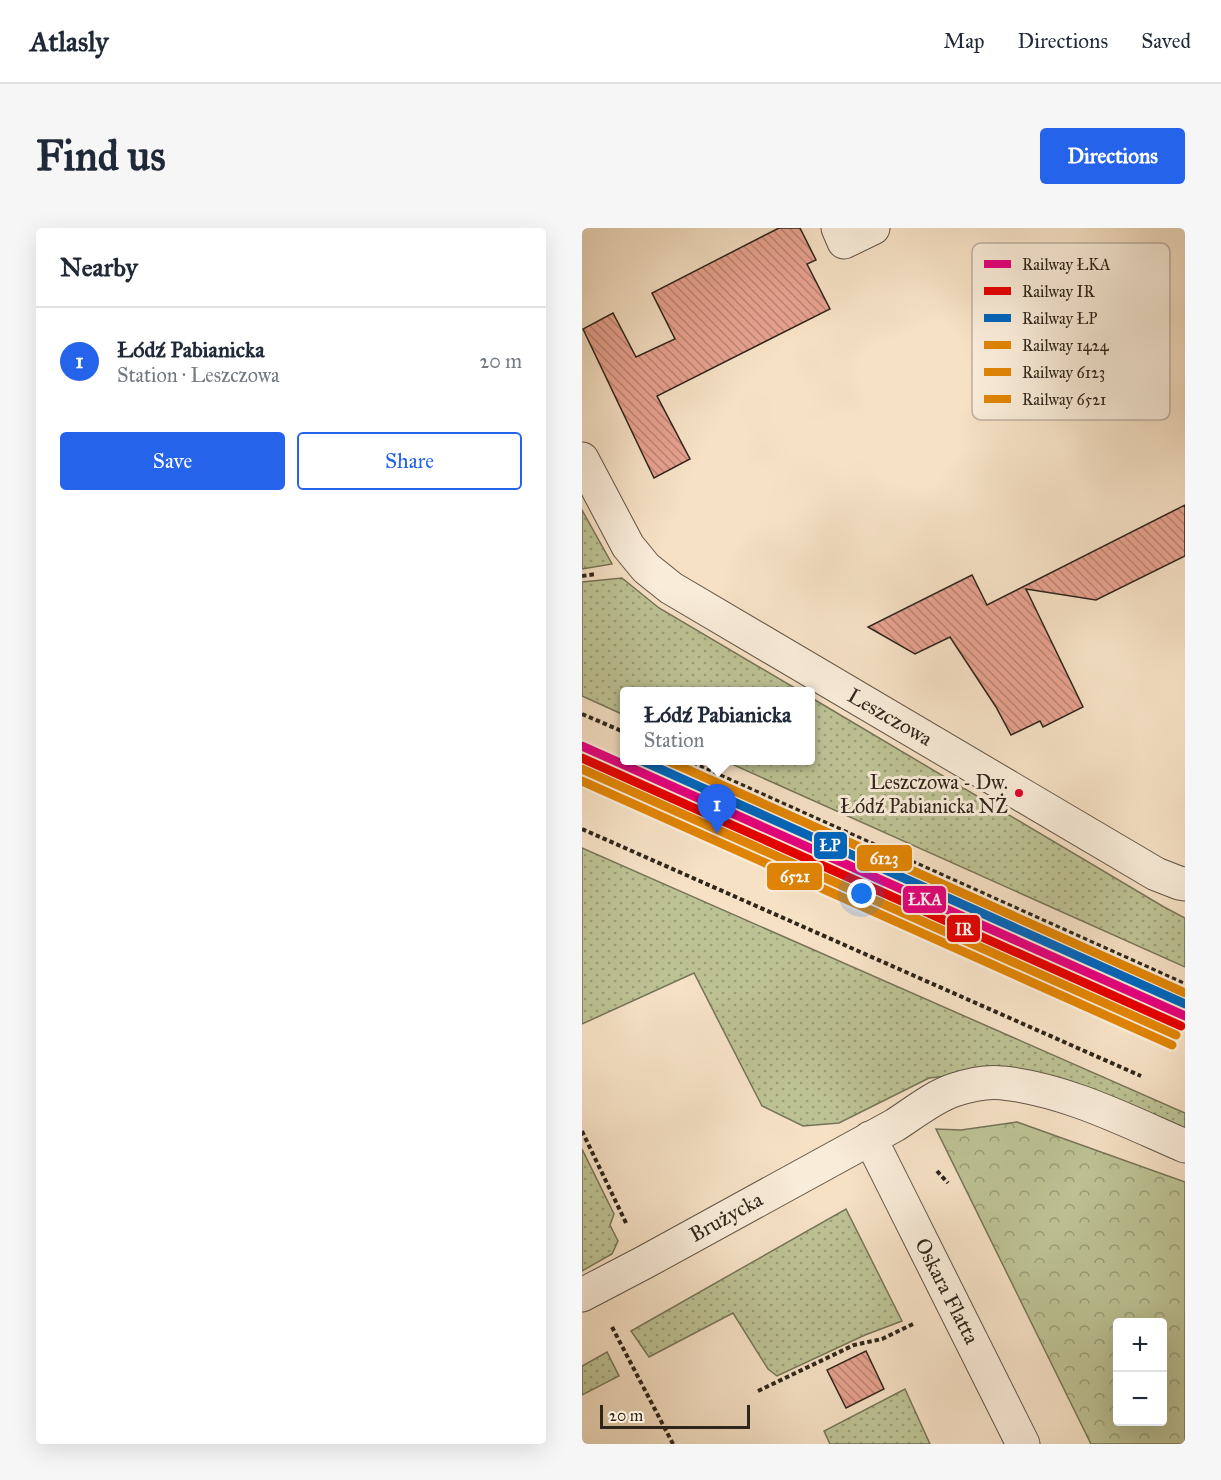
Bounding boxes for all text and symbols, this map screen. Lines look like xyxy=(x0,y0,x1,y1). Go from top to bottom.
text: Atlasly xyxy=(30,24,108,59)
text: Map xyxy=(944,28,985,54)
text: Directions xyxy=(1018,28,1108,54)
text: Saved xyxy=(1141,28,1191,54)
button: Directions xyxy=(1040,128,1185,184)
text: Find us xyxy=(36,130,166,182)
legend xyxy=(972,243,1170,420)
text: Nearby xyxy=(60,251,138,283)
text: Railway ŁKA xyxy=(1022,255,1111,274)
text: Railway IR xyxy=(1022,282,1095,301)
text: Railway ŁP xyxy=(1022,309,1098,328)
text: Łódź Pabianicka xyxy=(117,336,265,363)
text: Railway 1424 xyxy=(1022,336,1110,355)
text: 1 xyxy=(76,349,83,373)
text: 20 m xyxy=(479,349,522,373)
text: Station · Leszczowa xyxy=(117,363,280,387)
text: Railway 6123 xyxy=(1022,363,1105,382)
text: Railway 6521 xyxy=(1022,390,1106,409)
button: Save xyxy=(60,432,285,490)
button: Share xyxy=(297,432,522,490)
street label: Leszczowa xyxy=(843,682,937,752)
popup xyxy=(620,687,815,765)
text: Łódź Pabianicka xyxy=(644,701,791,728)
text: Station xyxy=(644,728,704,752)
place label: Leszczowa - Dw. Łódź Pabianicka NŻ xyxy=(840,770,1008,818)
pin: 1 xyxy=(698,784,736,834)
marker: Leszczowa - Dw. Łódź Pabianicka NŻ xyxy=(1013,787,1025,799)
line badge: ŁP xyxy=(813,831,848,860)
text: ŁP xyxy=(820,836,841,855)
line badge: 6123 xyxy=(856,844,913,872)
text: 6123 xyxy=(870,849,898,869)
line badge: 6521 xyxy=(766,862,823,891)
text: 6521 xyxy=(780,867,811,886)
your location xyxy=(847,879,876,908)
line badge: ŁKA xyxy=(902,885,947,914)
text: ŁKA xyxy=(908,890,942,909)
line badge: IR xyxy=(946,914,981,943)
text: IR xyxy=(955,920,974,939)
street label: Brużycka xyxy=(685,1186,767,1248)
street label: Oskara Flatta xyxy=(909,1234,985,1348)
map controls xyxy=(1113,1318,1167,1426)
button: + xyxy=(1113,1318,1167,1372)
button: − xyxy=(1113,1372,1167,1426)
scale bar xyxy=(600,1402,750,1430)
text: 20 m xyxy=(609,1406,643,1425)

